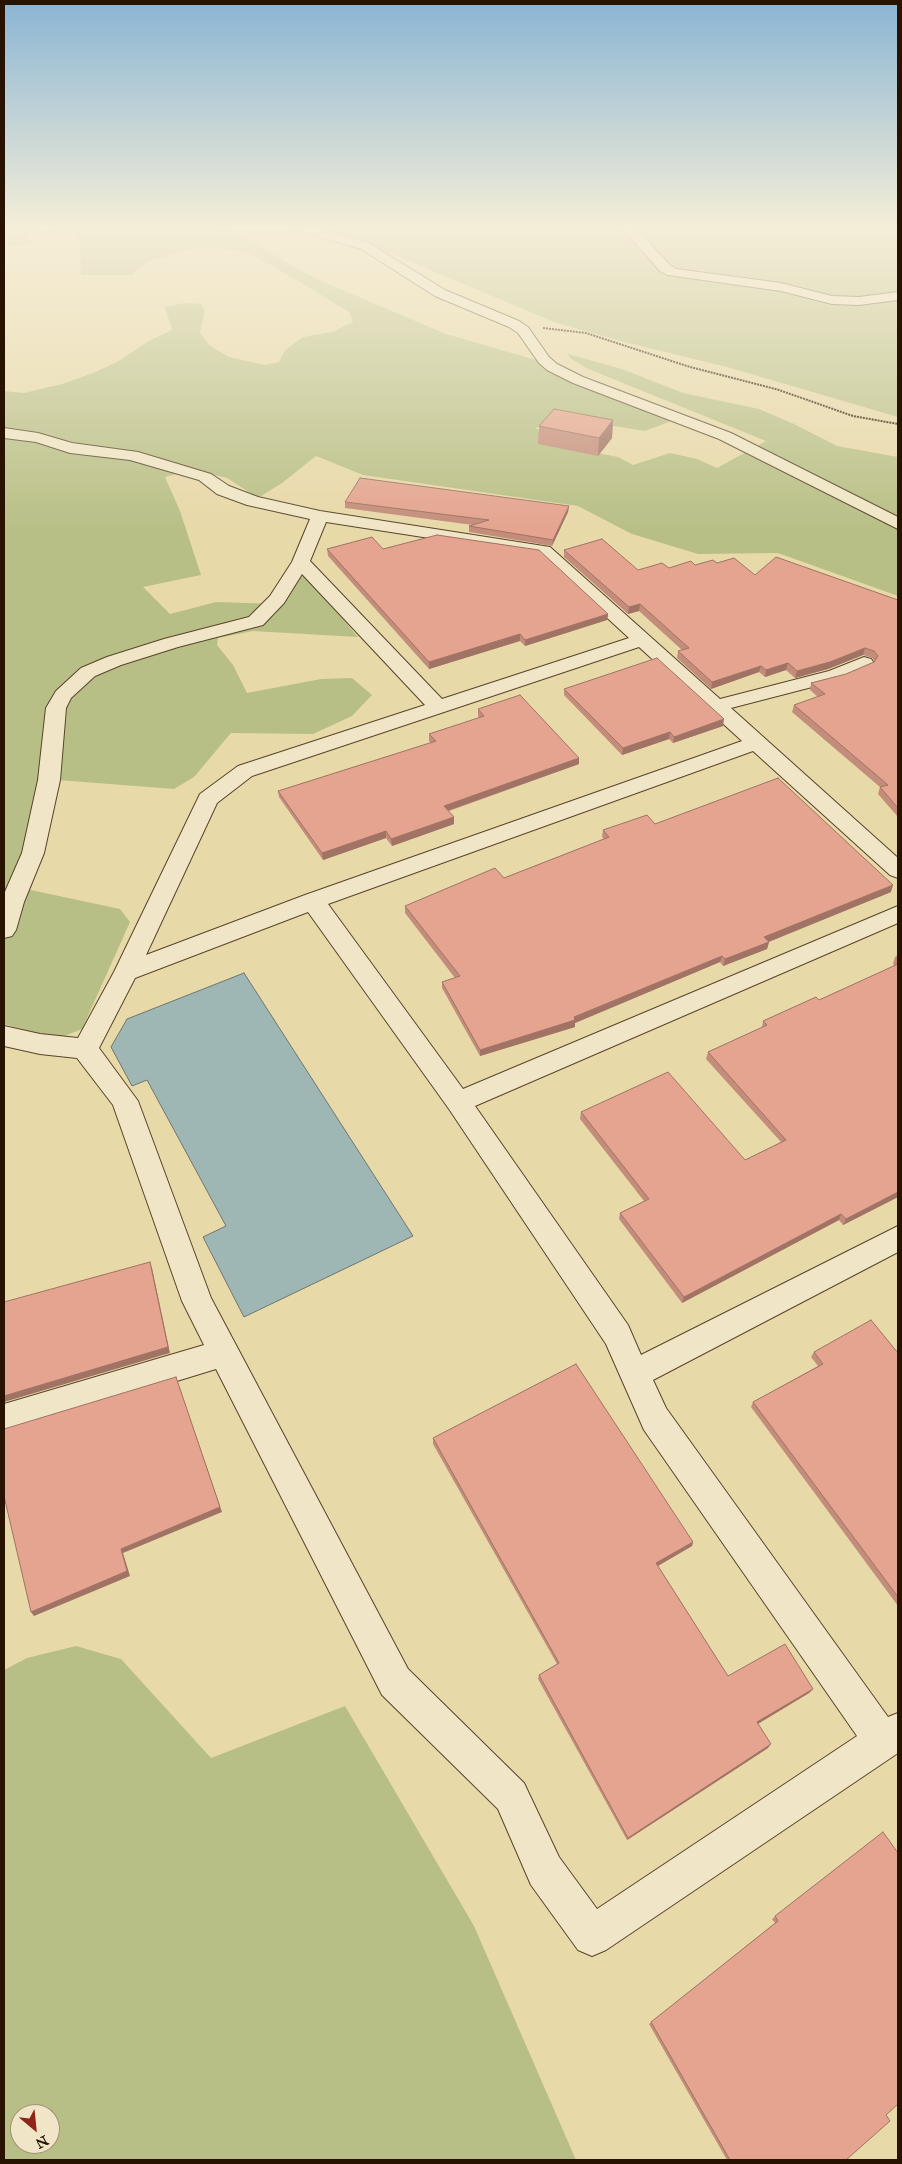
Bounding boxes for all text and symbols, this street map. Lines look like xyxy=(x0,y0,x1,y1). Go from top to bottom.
north arrow xyxy=(10,2104,60,2154)
text: N xyxy=(33,2132,51,2152)

